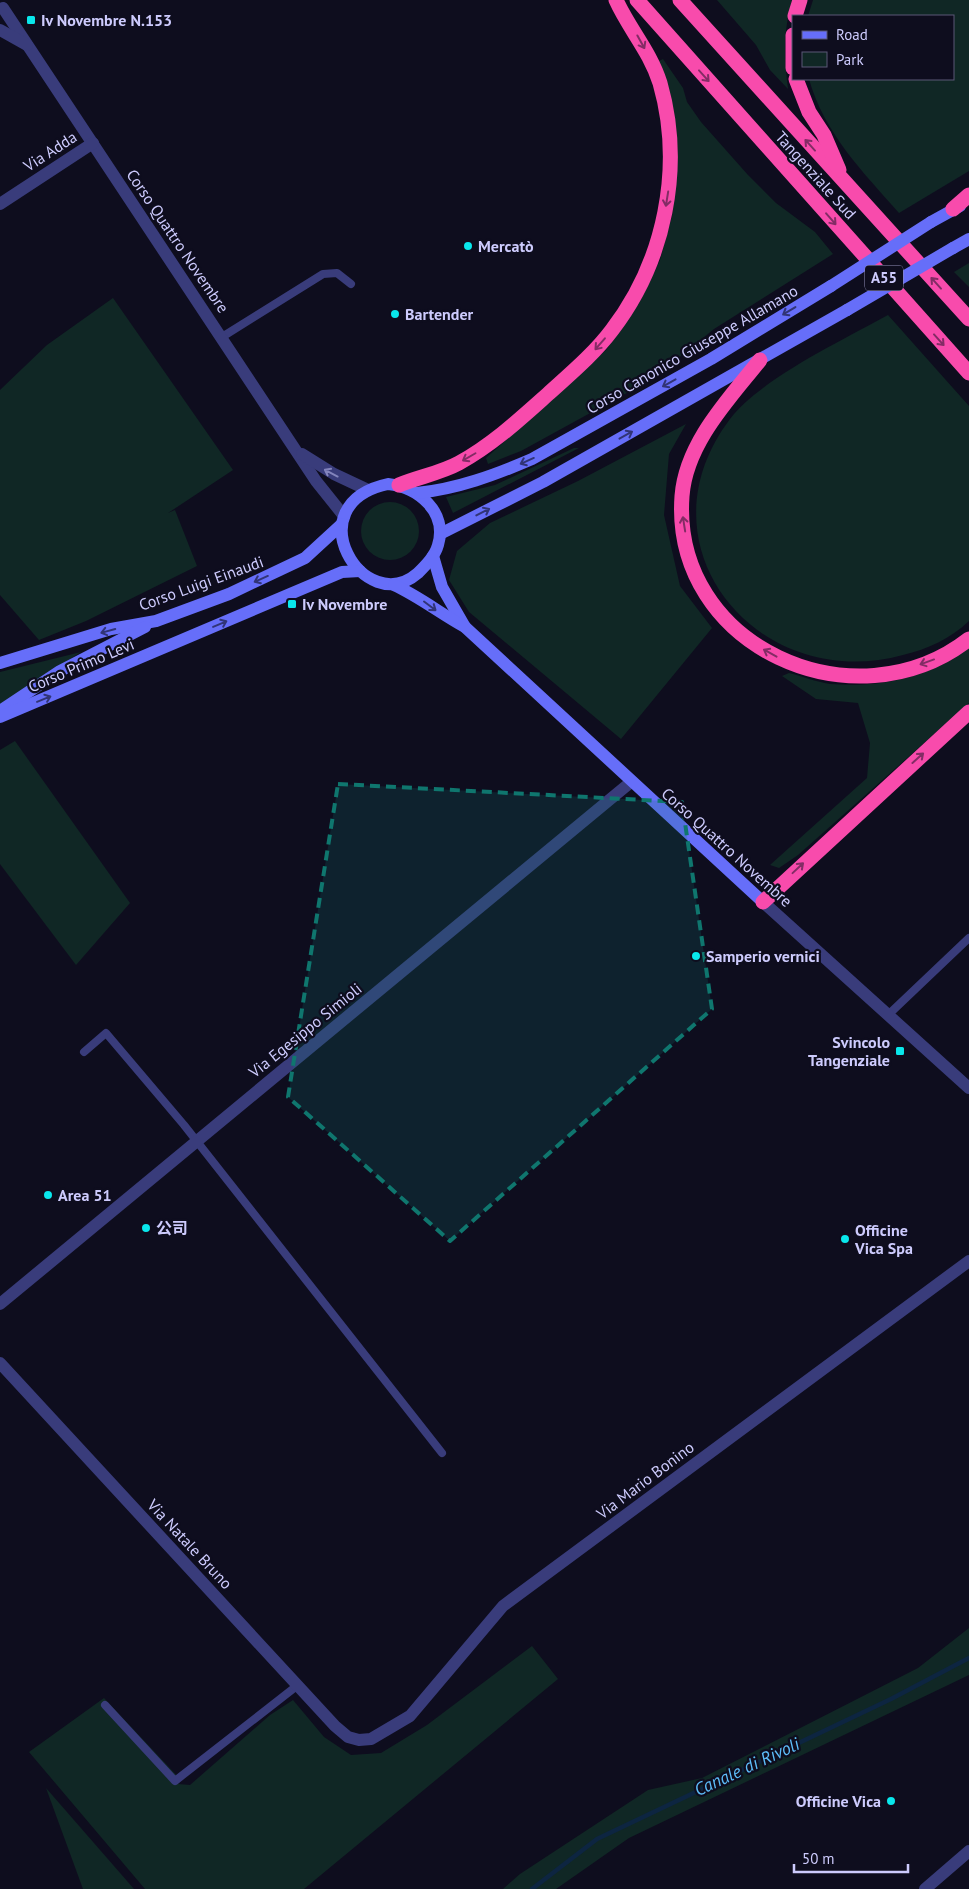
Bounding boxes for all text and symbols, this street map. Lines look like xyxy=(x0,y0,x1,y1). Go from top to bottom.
place label: Iv Novembre N.153 xyxy=(41,10,172,30)
marker: Iv Novembre N.153 xyxy=(25,14,37,26)
legend xyxy=(792,15,954,80)
text: Road xyxy=(836,25,868,44)
one-way arrow xyxy=(637,34,647,48)
text: Park xyxy=(836,50,864,69)
one-way arrow xyxy=(698,69,710,82)
street label: Via Adda xyxy=(19,126,80,176)
street label: Tangenziale Sud xyxy=(771,127,861,223)
one-way arrow xyxy=(805,138,816,151)
street label: Corso Quattro Novembre xyxy=(123,165,233,317)
one-way arrow xyxy=(661,191,671,207)
one-way arrow xyxy=(825,213,837,226)
place label: Mercatò xyxy=(478,236,534,256)
marker: Mercatò xyxy=(462,240,474,252)
road number: A55 xyxy=(865,266,903,290)
one-way arrow xyxy=(930,277,942,290)
street label: Corso Canonico Giuseppe Allamano xyxy=(583,280,801,418)
place label: Bartender xyxy=(405,304,474,324)
one-way arrow xyxy=(783,307,797,317)
marker: Bartender xyxy=(389,308,401,320)
one-way arrow xyxy=(934,334,945,347)
one-way arrow xyxy=(594,338,605,351)
one-way arrow xyxy=(662,378,677,388)
one-way arrow xyxy=(619,430,634,440)
one-way arrow xyxy=(462,453,476,463)
one-way arrow xyxy=(520,457,535,467)
one-way arrow xyxy=(324,468,339,478)
one-way arrow xyxy=(475,507,490,516)
one-way arrow xyxy=(678,517,688,533)
street label: Corso Luigi Einaudi xyxy=(136,551,266,615)
one-way arrow xyxy=(254,575,269,585)
place label: Iv Novembre xyxy=(302,594,387,614)
marker: Iv Novembre xyxy=(286,598,298,610)
one-way arrow xyxy=(423,600,436,611)
one-way arrow xyxy=(212,618,227,628)
one-way arrow xyxy=(100,626,116,636)
street label: Corso Primo Levi xyxy=(25,634,137,696)
one-way arrow xyxy=(763,648,778,658)
one-way arrow xyxy=(920,658,935,667)
one-way arrow xyxy=(36,693,51,703)
one-way arrow xyxy=(911,752,924,764)
street label: Corso Quattro Novembre xyxy=(658,783,796,911)
one-way arrow xyxy=(792,862,805,874)
place label: Samperio vernici xyxy=(706,946,820,966)
marker: Samperio vernici xyxy=(690,950,702,962)
street label: Via Egesippo Simioli xyxy=(244,978,366,1082)
place label: Svincolo Tangenziale xyxy=(808,1032,890,1070)
marker: Svincolo Tangenziale xyxy=(894,1045,906,1057)
place label: Area 51 xyxy=(58,1185,112,1205)
marker: Area 51 xyxy=(42,1189,54,1201)
place label: 公司 xyxy=(156,1218,188,1238)
place label: Officine Vica Spa xyxy=(854,1220,913,1258)
marker: 公司 xyxy=(140,1222,152,1234)
marker: Officine Vica Spa xyxy=(839,1233,851,1245)
street label: Via Mario Bonino xyxy=(591,1437,698,1524)
street label: Via Natale Bruno xyxy=(143,1494,237,1593)
water label: Canale di Rivoli xyxy=(691,1732,804,1801)
place label: Officine Vica xyxy=(796,1791,881,1811)
marker: Officine Vica xyxy=(885,1795,897,1807)
scale bar xyxy=(794,1842,908,1874)
text: 50 m xyxy=(802,1849,835,1868)

